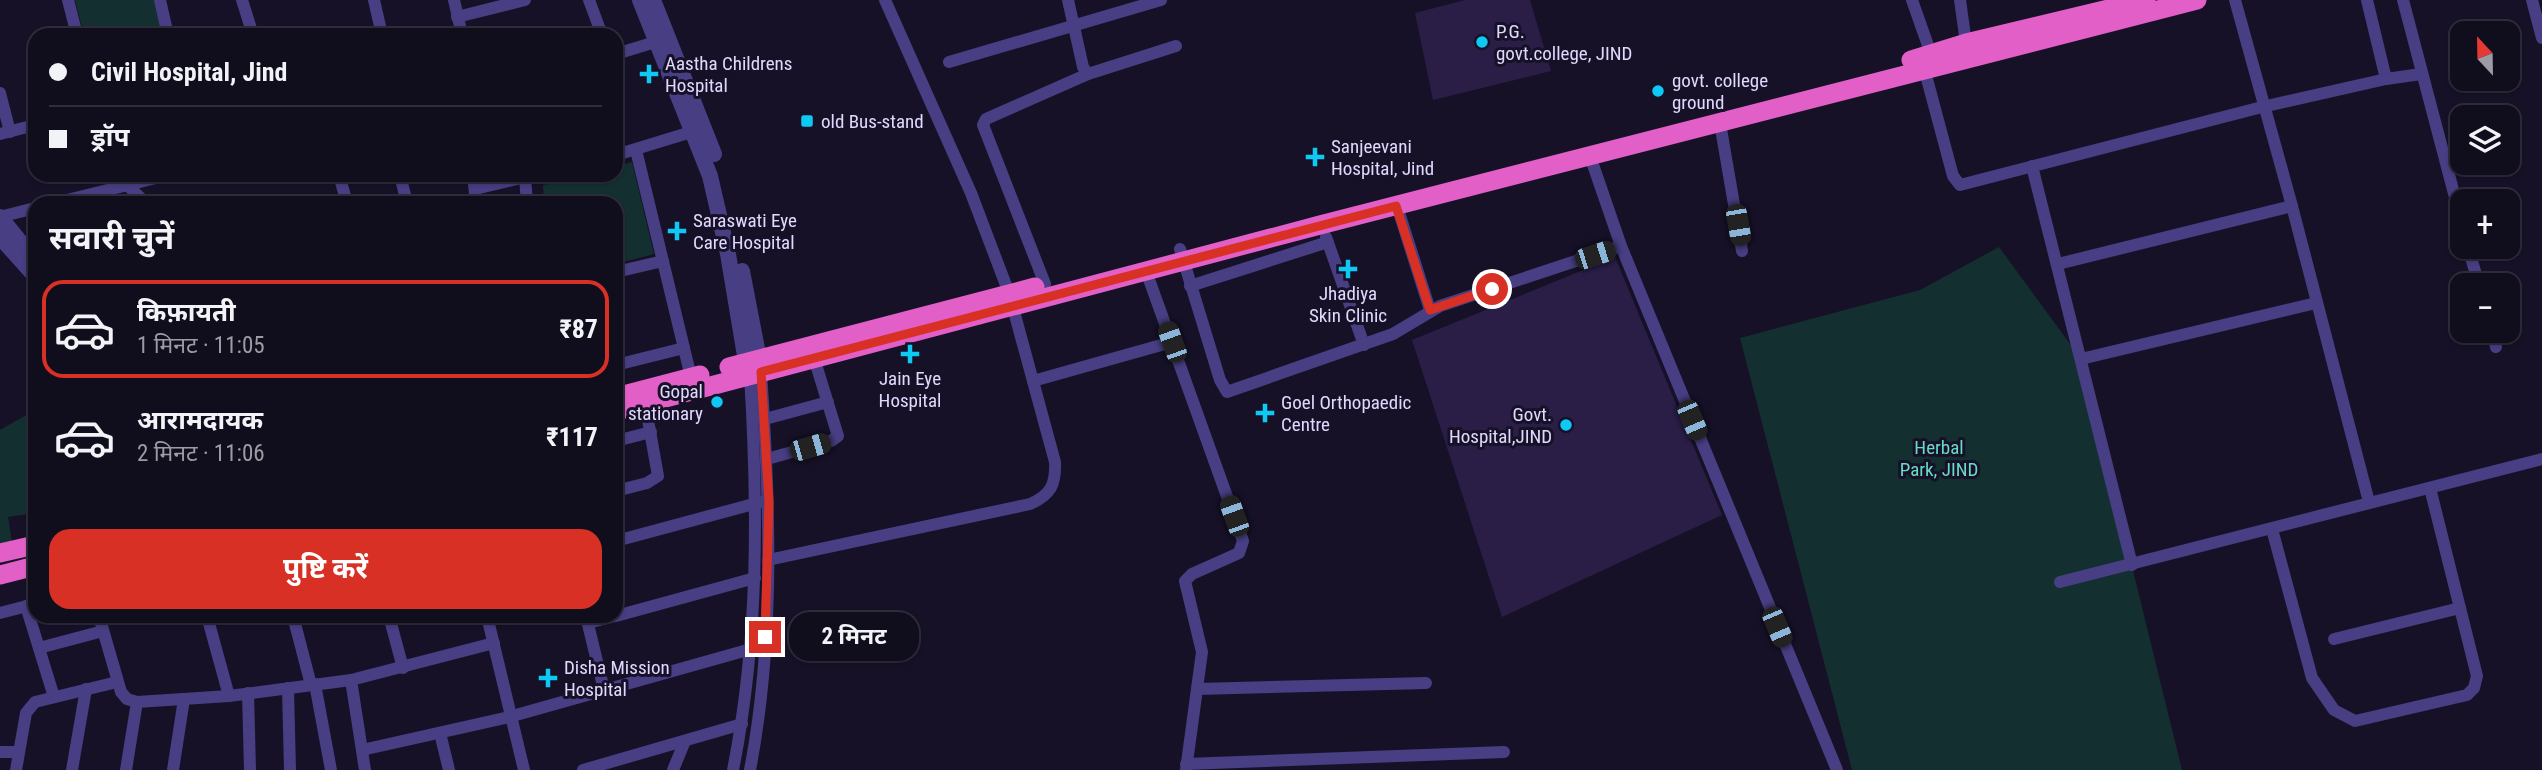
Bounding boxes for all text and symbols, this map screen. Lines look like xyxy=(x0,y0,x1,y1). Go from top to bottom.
place label: P.G. govt.college, JIND xyxy=(1496,20,1632,65)
north arrow xyxy=(2450,21,2520,91)
map controls xyxy=(2450,21,2520,343)
marker: P.G. govt.college, JIND xyxy=(1474,34,1490,50)
place label: Aastha Childrens Hospital xyxy=(665,52,792,97)
text: Civil Hospital, Jind xyxy=(91,57,287,87)
marker: Aastha Childrens Hospital xyxy=(639,64,659,84)
place label: govt. college ground xyxy=(1672,69,1768,114)
marker: govt. college ground xyxy=(1650,83,1666,99)
button: layers xyxy=(2450,105,2520,175)
place label: old Bus-stand xyxy=(821,110,924,133)
marker: old Bus-stand xyxy=(799,113,815,129)
text: ड्रॉप xyxy=(91,122,129,152)
place label: Sanjeevani Hospital, Jind xyxy=(1331,135,1434,180)
marker: Sanjeevani Hospital, Jind xyxy=(1305,147,1325,167)
button: + xyxy=(2450,189,2520,259)
car xyxy=(1725,202,1752,248)
place label: Saraswati Eye Care Hospital xyxy=(693,209,797,254)
text: सवारी चुनें xyxy=(49,219,174,257)
marker: Saraswati Eye Care Hospital xyxy=(667,221,687,241)
car xyxy=(1572,239,1619,271)
marker: Jhadiya Skin Clinic xyxy=(1338,259,1358,279)
route start xyxy=(1476,273,1508,305)
button: − xyxy=(2450,273,2520,343)
place label: Jhadiya Skin Clinic xyxy=(1309,282,1387,327)
text: किफ़ायती xyxy=(137,297,236,327)
icon: car xyxy=(53,298,116,361)
text: ₹87 xyxy=(559,314,598,344)
car xyxy=(1155,319,1190,365)
text: 1 मिनट · 11:05 xyxy=(137,332,265,359)
marker: Jain Eye Hospital xyxy=(900,344,920,364)
place label: Jain Eye Hospital xyxy=(879,367,941,412)
place label: Gopal stationary xyxy=(628,380,703,425)
place label: Goel Orthopaedic Centre xyxy=(1281,391,1412,436)
marker: Gopal stationary xyxy=(709,394,725,410)
car xyxy=(1675,397,1710,443)
marker: Goel Orthopaedic Centre xyxy=(1255,403,1275,423)
place label: Govt. Hospital,JIND xyxy=(1449,403,1552,448)
text: आरामदायक xyxy=(137,405,263,435)
icon: car xyxy=(53,406,116,469)
marker: Govt. Hospital,JIND xyxy=(1558,417,1574,433)
text: ₹117 xyxy=(546,422,598,452)
car xyxy=(787,431,834,463)
park label: Herbal Park, JIND xyxy=(1900,436,1978,481)
text: 2 मिनट · 11:06 xyxy=(137,440,265,467)
car xyxy=(1217,493,1252,539)
button: पुष्टि करें xyxy=(49,529,602,609)
car xyxy=(1760,604,1795,650)
callout: 2 मिनट xyxy=(790,612,919,662)
route end xyxy=(749,621,781,653)
text: 2 मिनट xyxy=(821,623,887,650)
place label: Disha Mission Hospital xyxy=(564,656,670,701)
marker: Disha Mission Hospital xyxy=(538,668,558,688)

